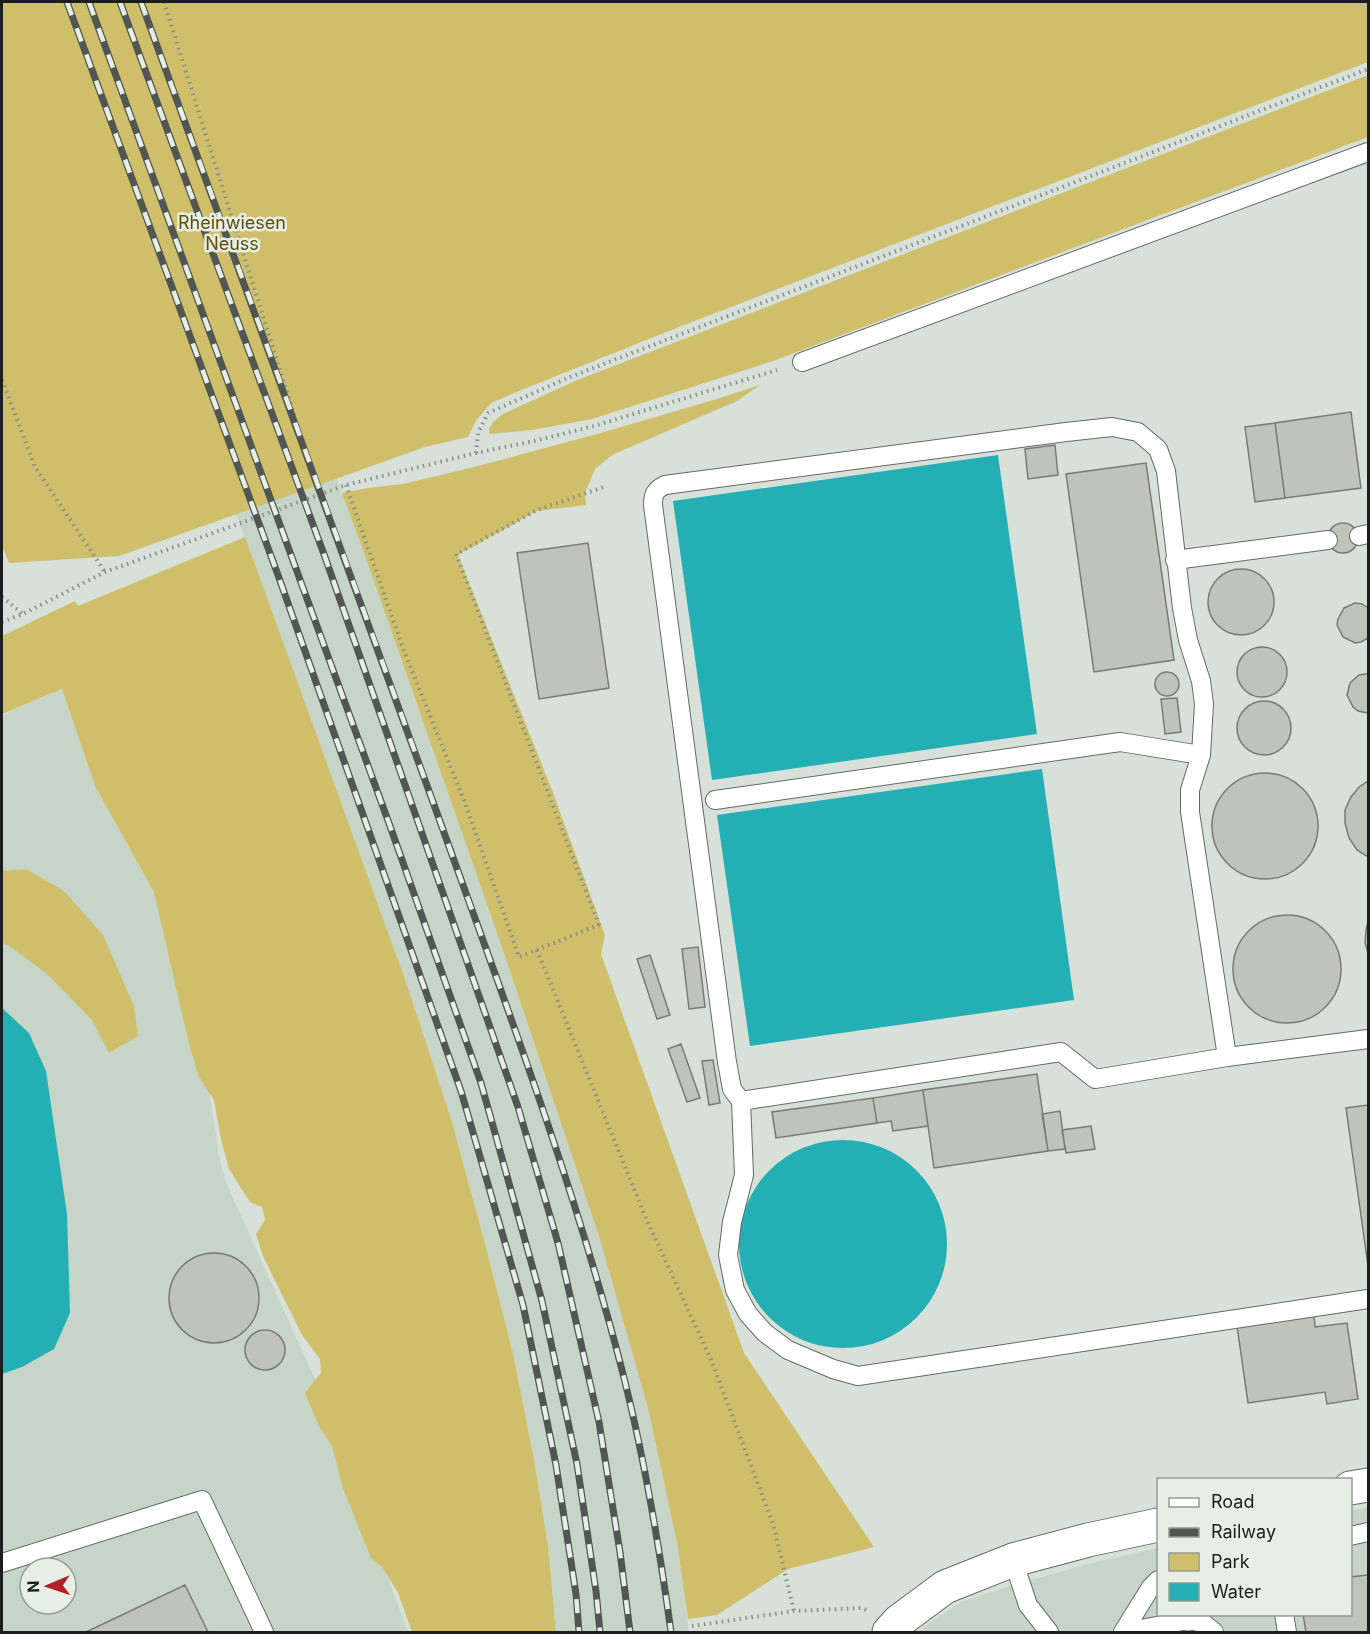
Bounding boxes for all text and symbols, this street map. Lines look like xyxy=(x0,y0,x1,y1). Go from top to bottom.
park label: Rheinwiesen Neuss xyxy=(178,212,286,254)
legend xyxy=(1157,1478,1352,1616)
text: Road xyxy=(1211,1491,1254,1512)
text: Railway xyxy=(1211,1521,1276,1542)
text: Park xyxy=(1211,1551,1250,1572)
north arrow xyxy=(18,1556,78,1616)
text: N xyxy=(23,1580,43,1593)
text: Water xyxy=(1211,1581,1261,1602)

